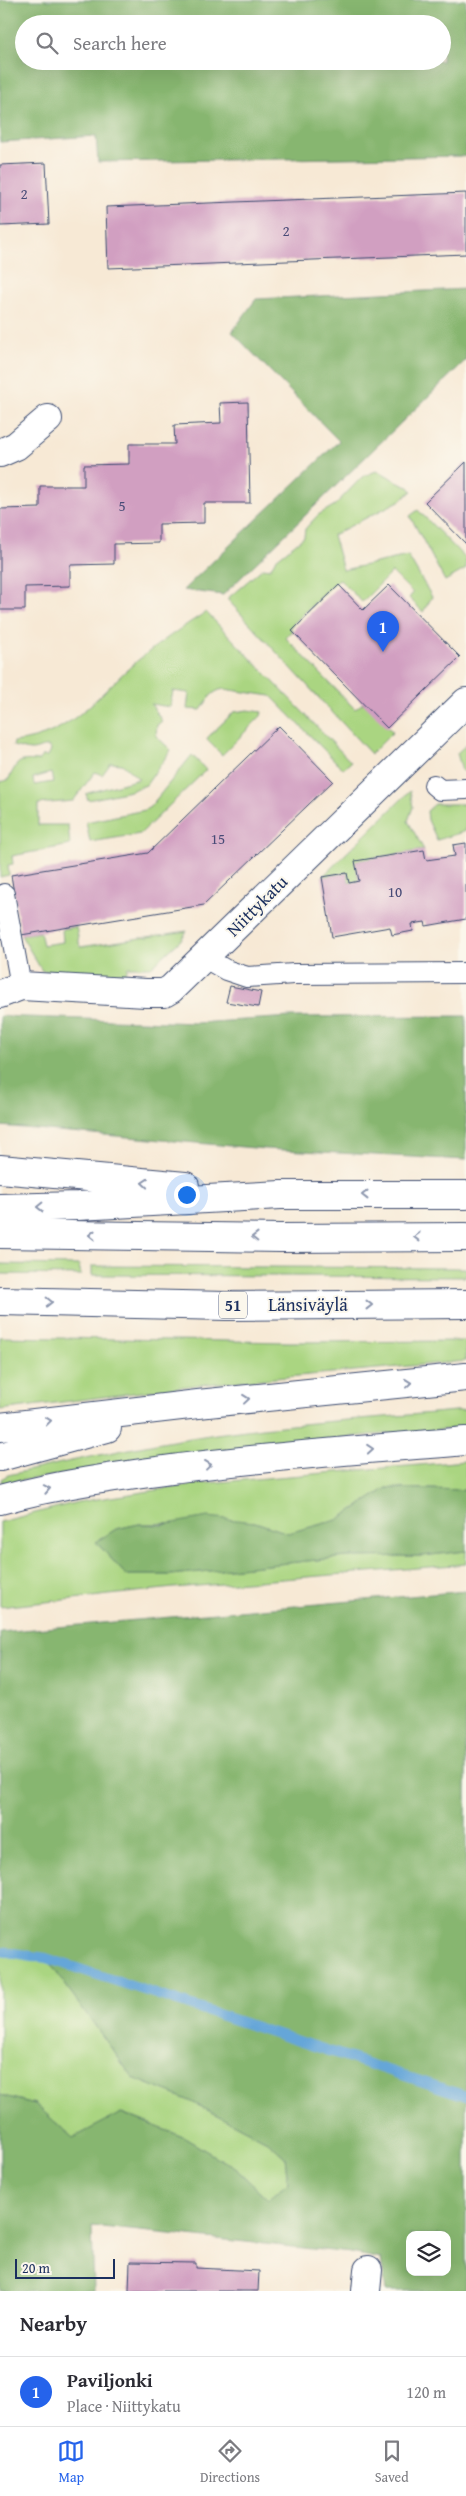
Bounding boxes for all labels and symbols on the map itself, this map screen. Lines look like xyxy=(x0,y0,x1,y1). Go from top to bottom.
house number: 2 xyxy=(20,183,28,204)
house number: 2 xyxy=(282,220,290,241)
house number: 5 xyxy=(118,495,126,516)
pin: 1 xyxy=(367,611,399,652)
house number: 15 xyxy=(211,828,225,849)
street label: Niittykatu xyxy=(220,869,294,943)
house number: 10 xyxy=(388,881,402,902)
one-way arrow xyxy=(141,1177,149,1188)
your location xyxy=(174,1182,200,1208)
one-way arrow xyxy=(361,1190,368,1200)
one-way arrow xyxy=(36,1202,44,1212)
one-way arrow xyxy=(88,1230,96,1240)
one-way arrow xyxy=(251,1232,258,1242)
one-way arrow xyxy=(413,1232,421,1242)
street label: Länsiväylä xyxy=(268,1291,348,1318)
road number: 51 xyxy=(219,1292,247,1318)
one-way arrow xyxy=(45,1297,53,1307)
one-way arrow xyxy=(365,1300,373,1310)
one-way arrow xyxy=(404,1378,412,1389)
one-way arrow xyxy=(243,1394,251,1405)
one-way arrow xyxy=(45,1416,53,1427)
one-way arrow xyxy=(366,1444,374,1455)
one-way arrow xyxy=(204,1460,212,1470)
one-way arrow xyxy=(43,1484,52,1495)
scale bar xyxy=(15,2256,115,2279)

